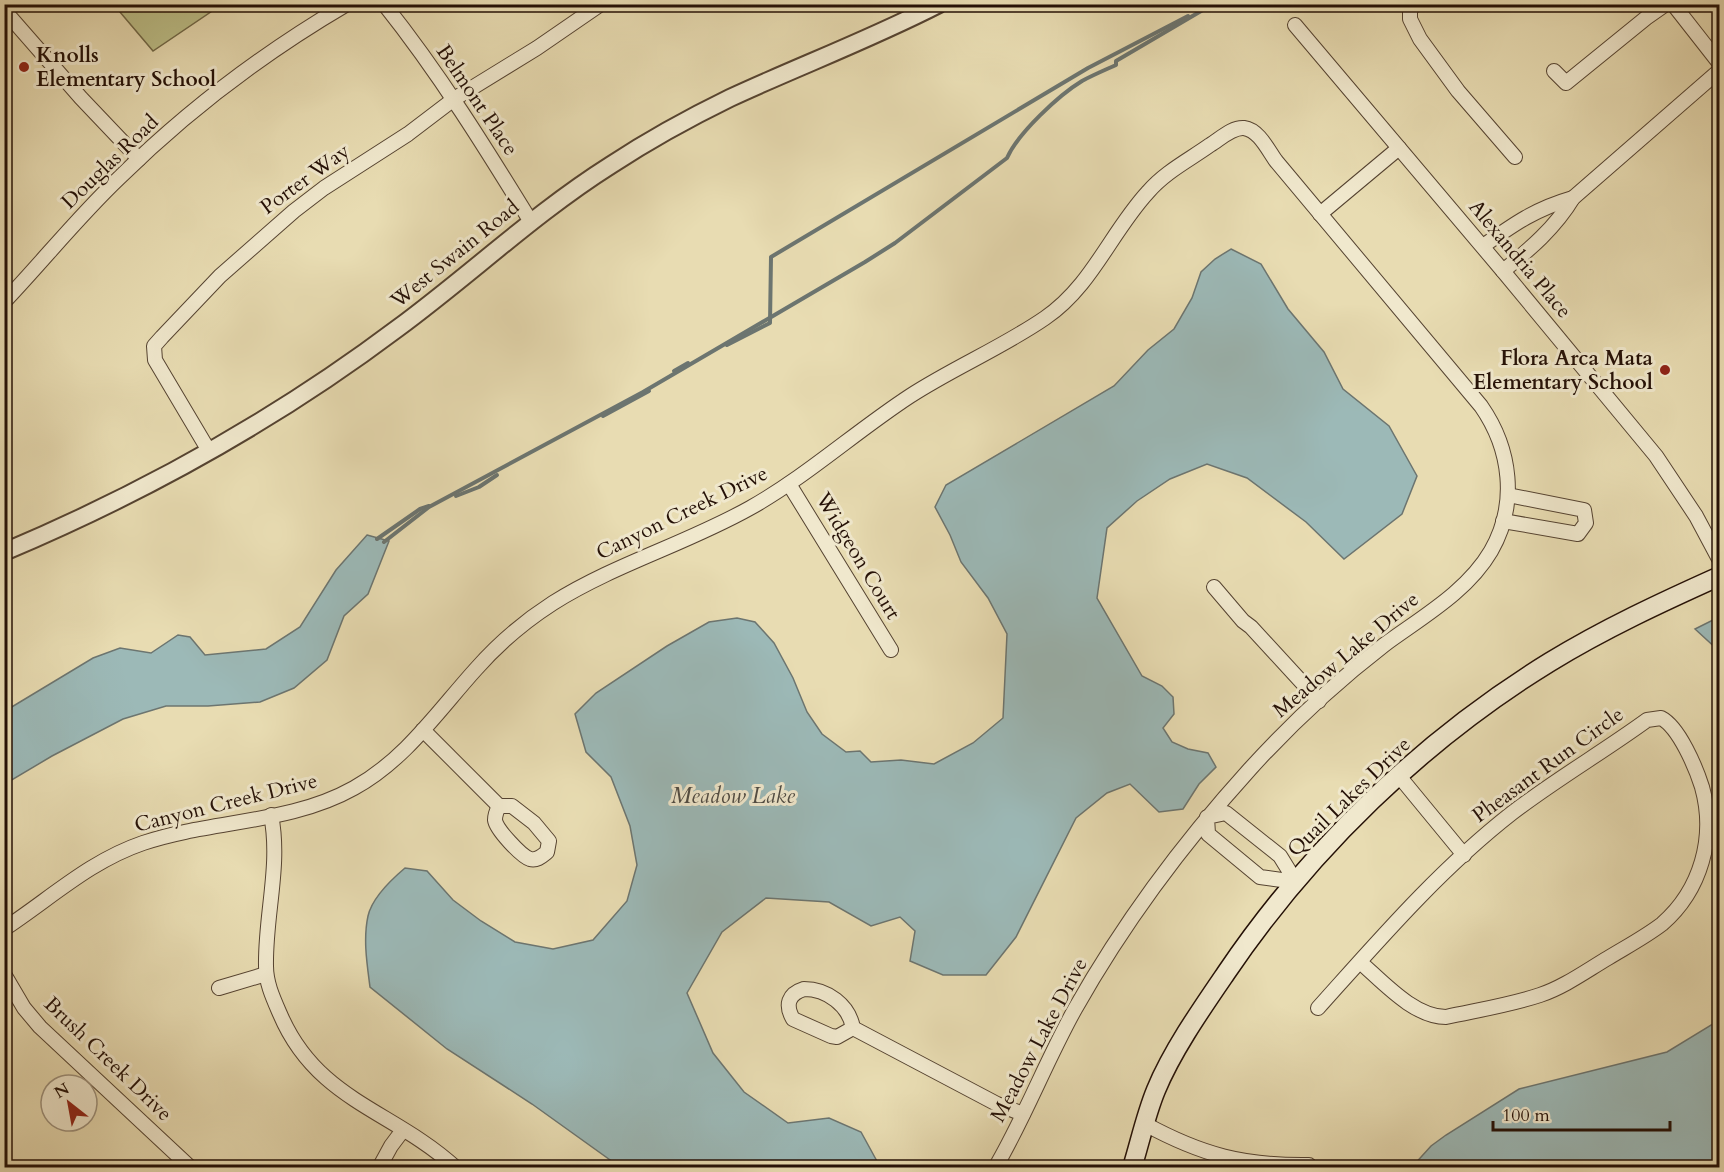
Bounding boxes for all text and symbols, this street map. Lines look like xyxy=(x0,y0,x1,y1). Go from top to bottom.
street label: Belmont Place xyxy=(429,39,525,161)
place label: Knolls Elementary School xyxy=(36,41,216,94)
marker: Knolls Elementary School xyxy=(17,60,31,74)
street label: Douglas Road xyxy=(55,108,165,216)
street label: Porter Way xyxy=(254,137,356,221)
street label: West Swain Road xyxy=(384,193,526,316)
street label: Alexandria Place xyxy=(1462,194,1578,324)
place label: Flora Arca Mata Elementary School xyxy=(1473,344,1654,397)
marker: Flora Arca Mata Elementary School xyxy=(1658,363,1672,377)
street label: Canyon Creek Drive xyxy=(591,459,773,567)
street label: Widgeon Court xyxy=(808,486,908,625)
street label: Meadow Lake Drive xyxy=(1267,585,1425,725)
street label: Pheasant Run Circle xyxy=(1466,700,1630,830)
street label: Quail Lakes Drive xyxy=(1281,730,1417,864)
street label: Canyon Creek Drive xyxy=(132,766,320,840)
water label: Meadow Lake xyxy=(671,781,795,811)
street label: Meadow Lake Drive xyxy=(983,953,1095,1127)
street label: Brush Creek Drive xyxy=(37,990,179,1128)
north arrow xyxy=(39,1073,99,1133)
text: N xyxy=(50,1078,74,1104)
scale bar xyxy=(1493,1094,1670,1132)
text: 100 m xyxy=(1502,1103,1550,1128)

